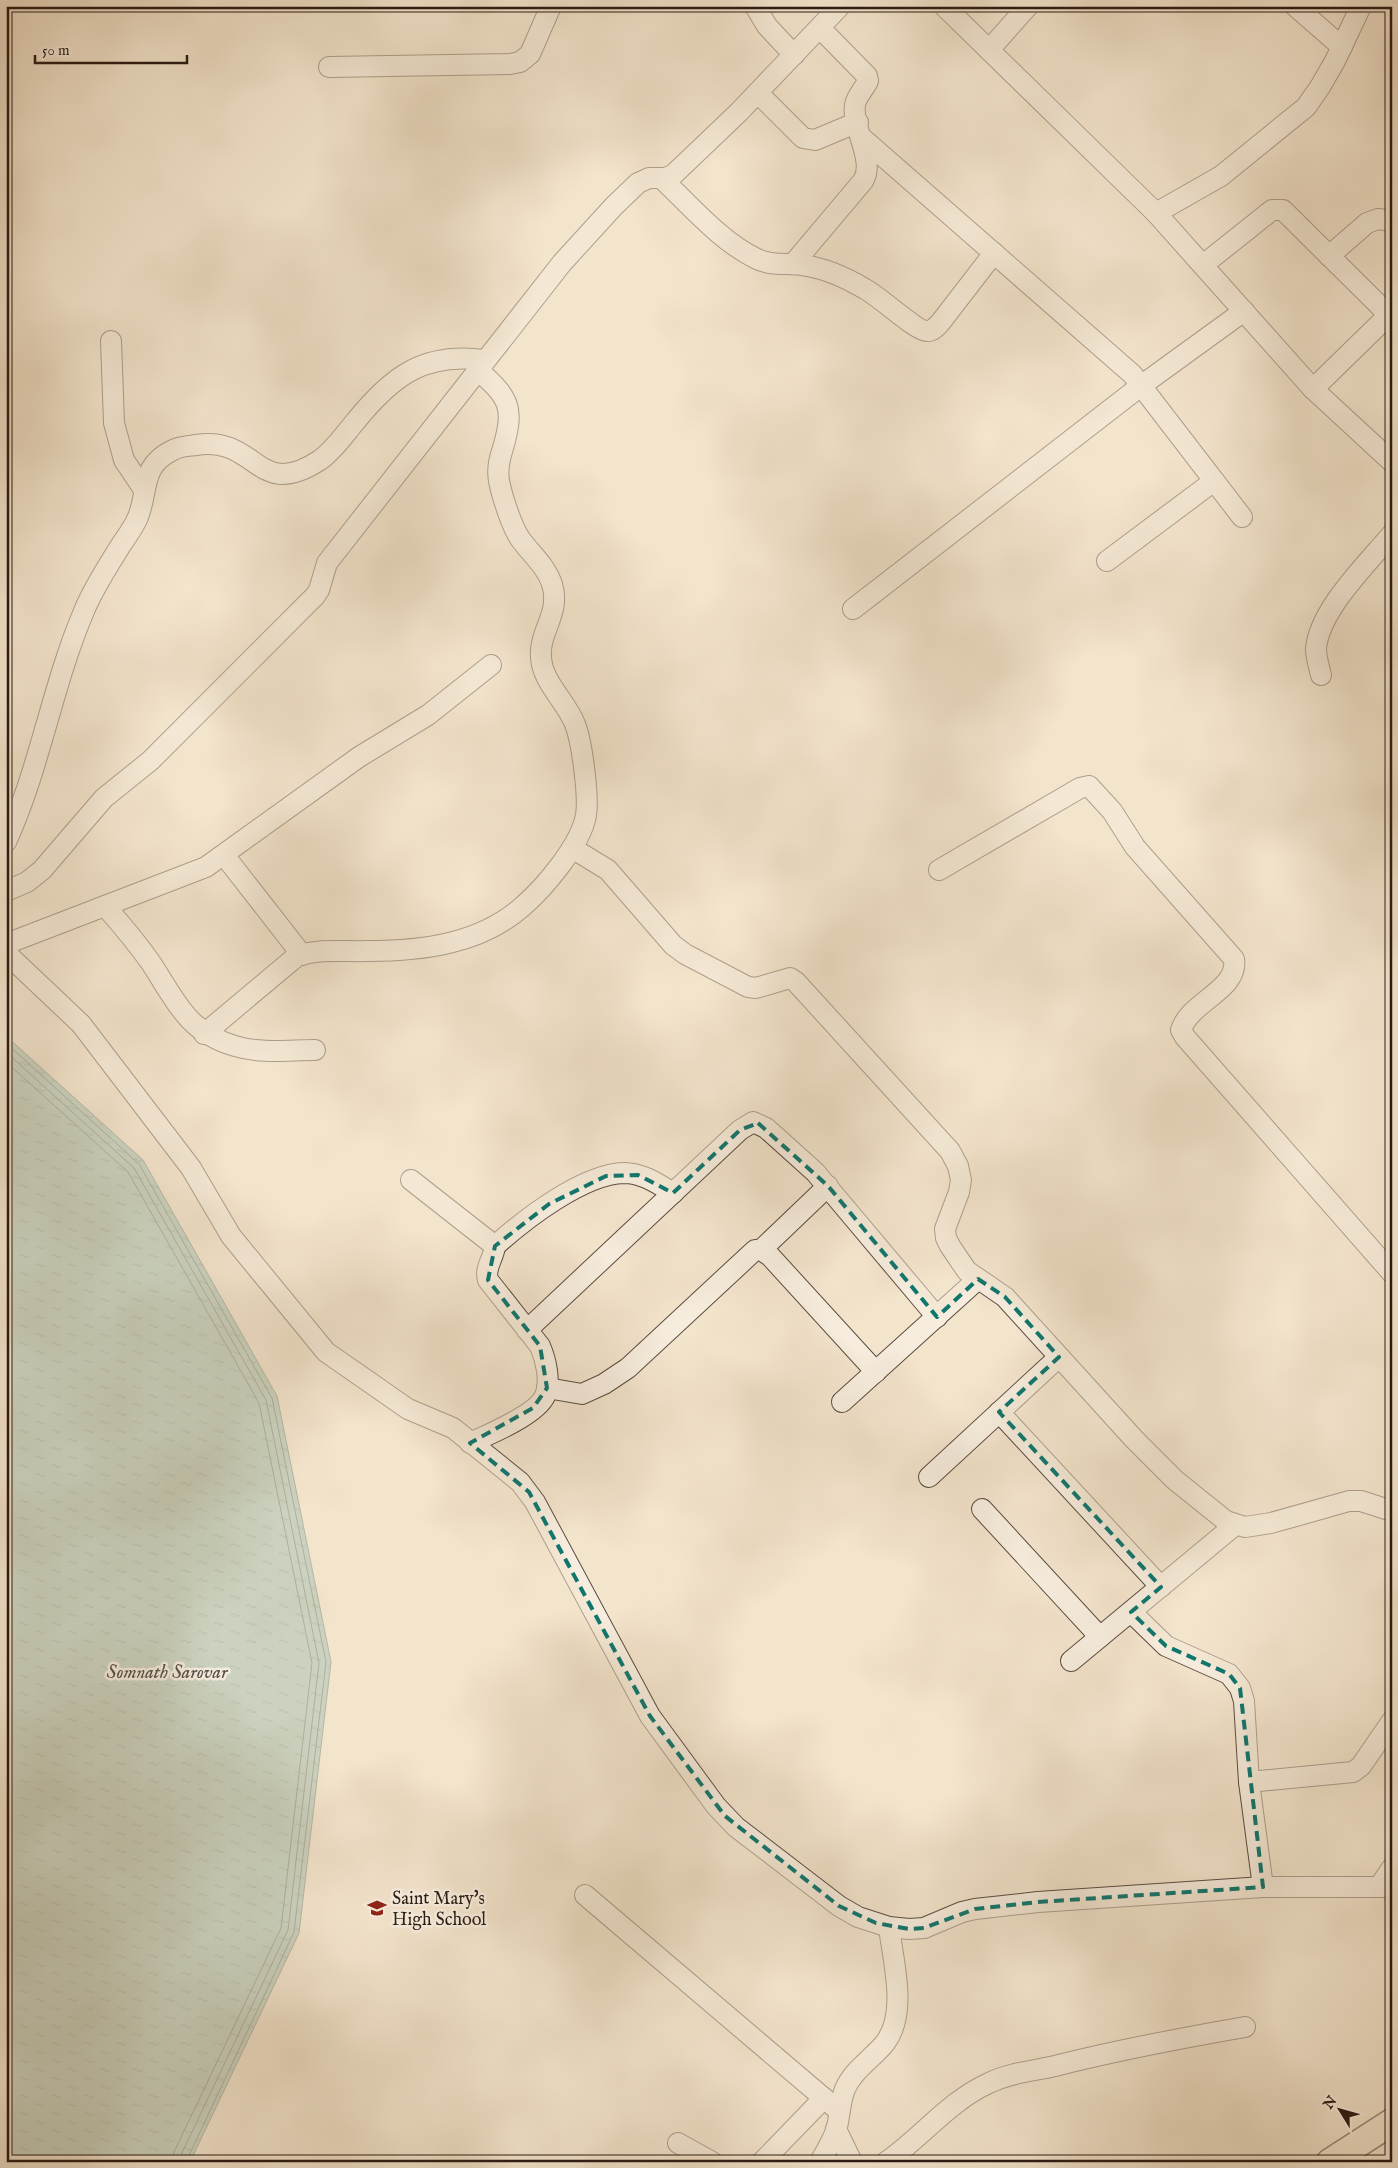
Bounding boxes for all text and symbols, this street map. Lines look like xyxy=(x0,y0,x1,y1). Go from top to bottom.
scale bar xyxy=(35,32,188,64)
text: 50 m xyxy=(42,41,70,60)
water label: Somnath Sarovar xyxy=(107,1661,229,1685)
place label: Saint Mary's High School xyxy=(392,1888,486,1932)
school or university icon: Saint Mary's High School xyxy=(366,1897,388,1919)
north arrow xyxy=(1316,2086,1366,2136)
text: N xyxy=(1319,2093,1341,2114)

